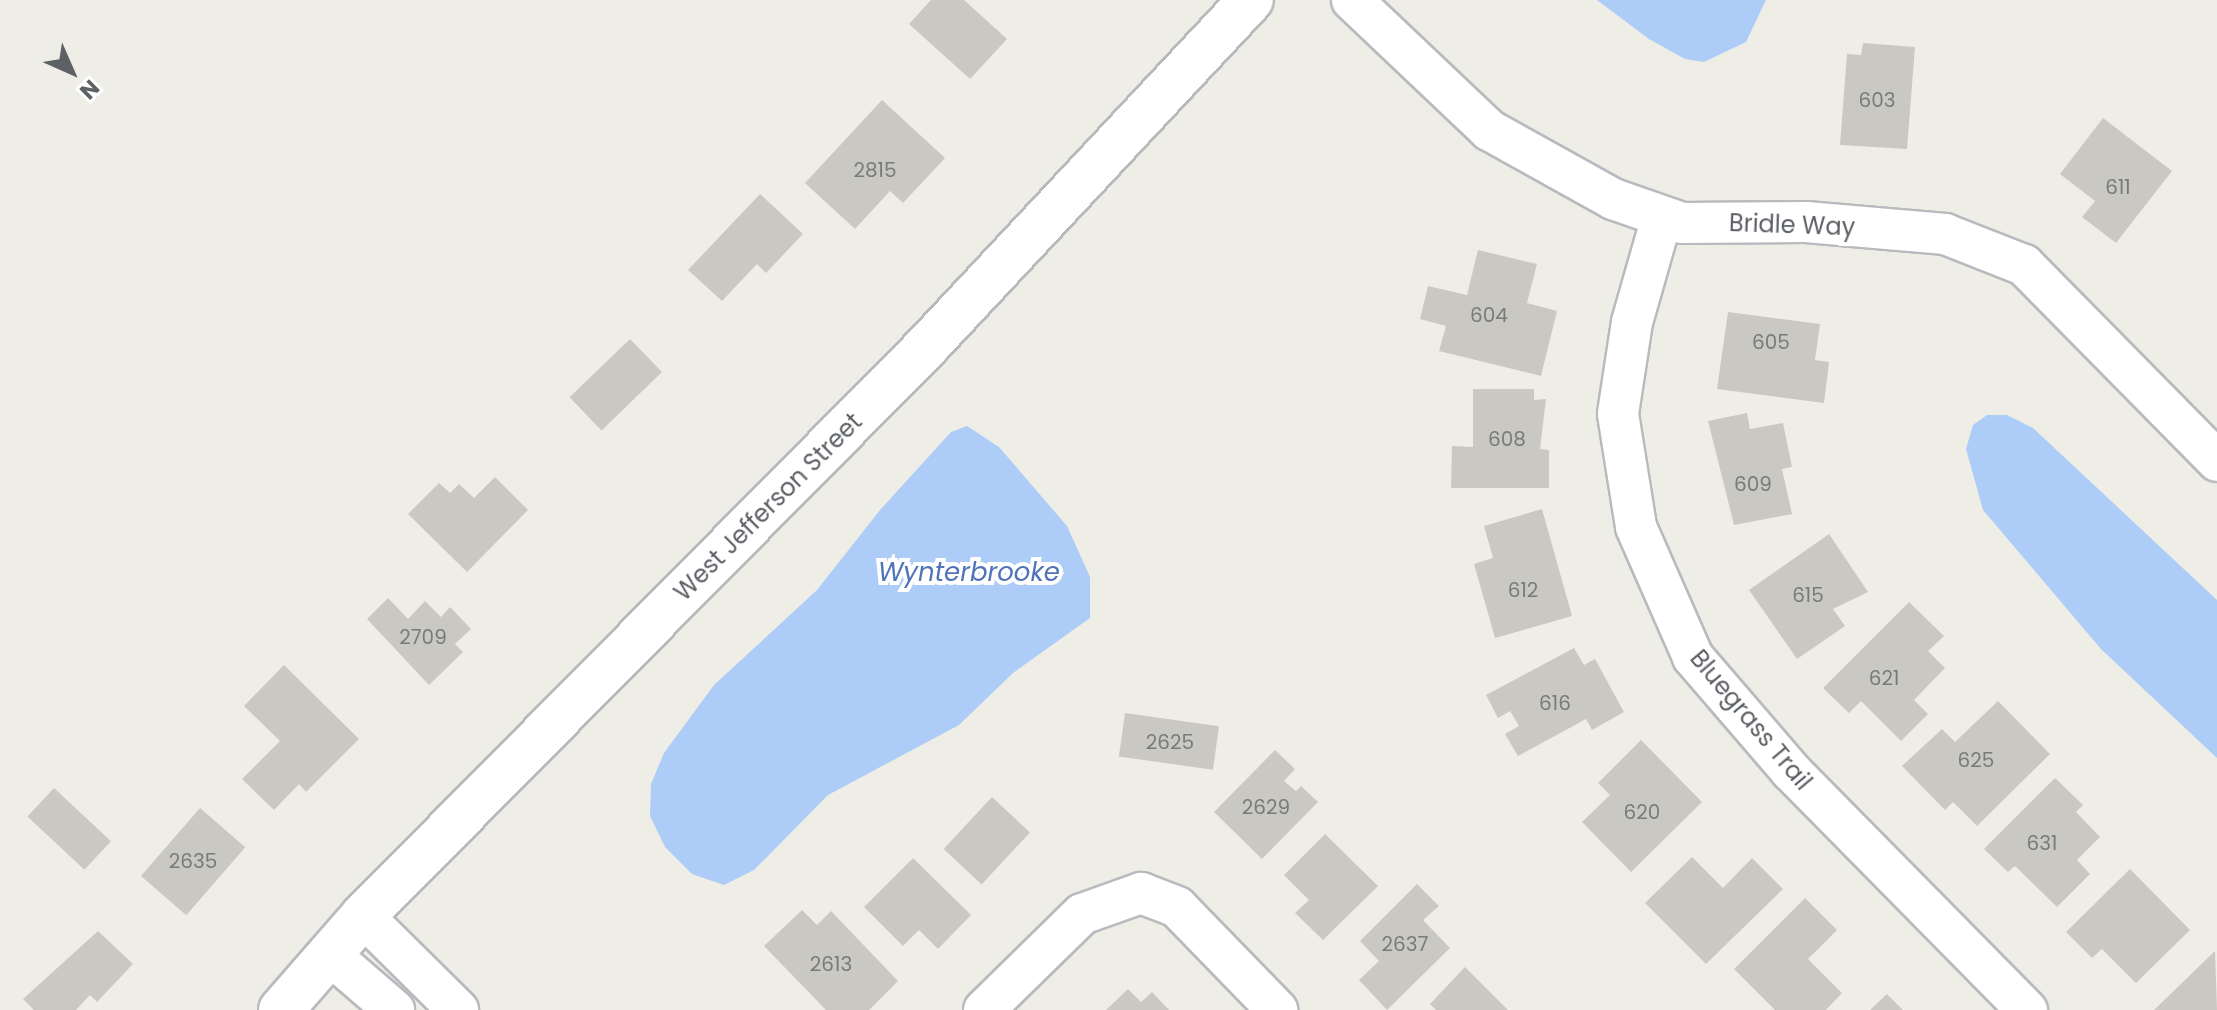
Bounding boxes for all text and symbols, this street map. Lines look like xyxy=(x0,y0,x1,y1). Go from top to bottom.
north arrow xyxy=(32,32,112,112)
text: N xyxy=(73,73,106,106)
house number: 603 xyxy=(1858,88,1896,112)
house number: 2815 xyxy=(853,158,897,182)
house number: 611 xyxy=(2105,175,2131,199)
street label: Bridle Way xyxy=(1728,208,1856,242)
house number: 604 xyxy=(1470,303,1508,327)
house number: 605 xyxy=(1752,330,1790,354)
street label: West Jefferson Street xyxy=(668,407,868,607)
house number: 608 xyxy=(1488,427,1526,451)
house number: 609 xyxy=(1734,472,1772,496)
water label: Wynterbrooke xyxy=(878,557,1060,589)
house number: 612 xyxy=(1508,578,1538,602)
house number: 615 xyxy=(1792,583,1824,607)
house number: 2709 xyxy=(399,625,447,649)
street label: Bluegrass Trail xyxy=(1684,644,1818,796)
house number: 621 xyxy=(1869,666,1899,690)
house number: 616 xyxy=(1539,691,1571,715)
house number: 2625 xyxy=(1146,730,1194,754)
house number: 625 xyxy=(1958,748,1994,772)
house number: 2629 xyxy=(1242,795,1290,819)
house number: 620 xyxy=(1624,800,1660,824)
house number: 631 xyxy=(2027,831,2057,855)
house number: 2635 xyxy=(169,849,217,873)
house number: 2637 xyxy=(1382,932,1428,956)
house number: 2613 xyxy=(810,952,852,976)

